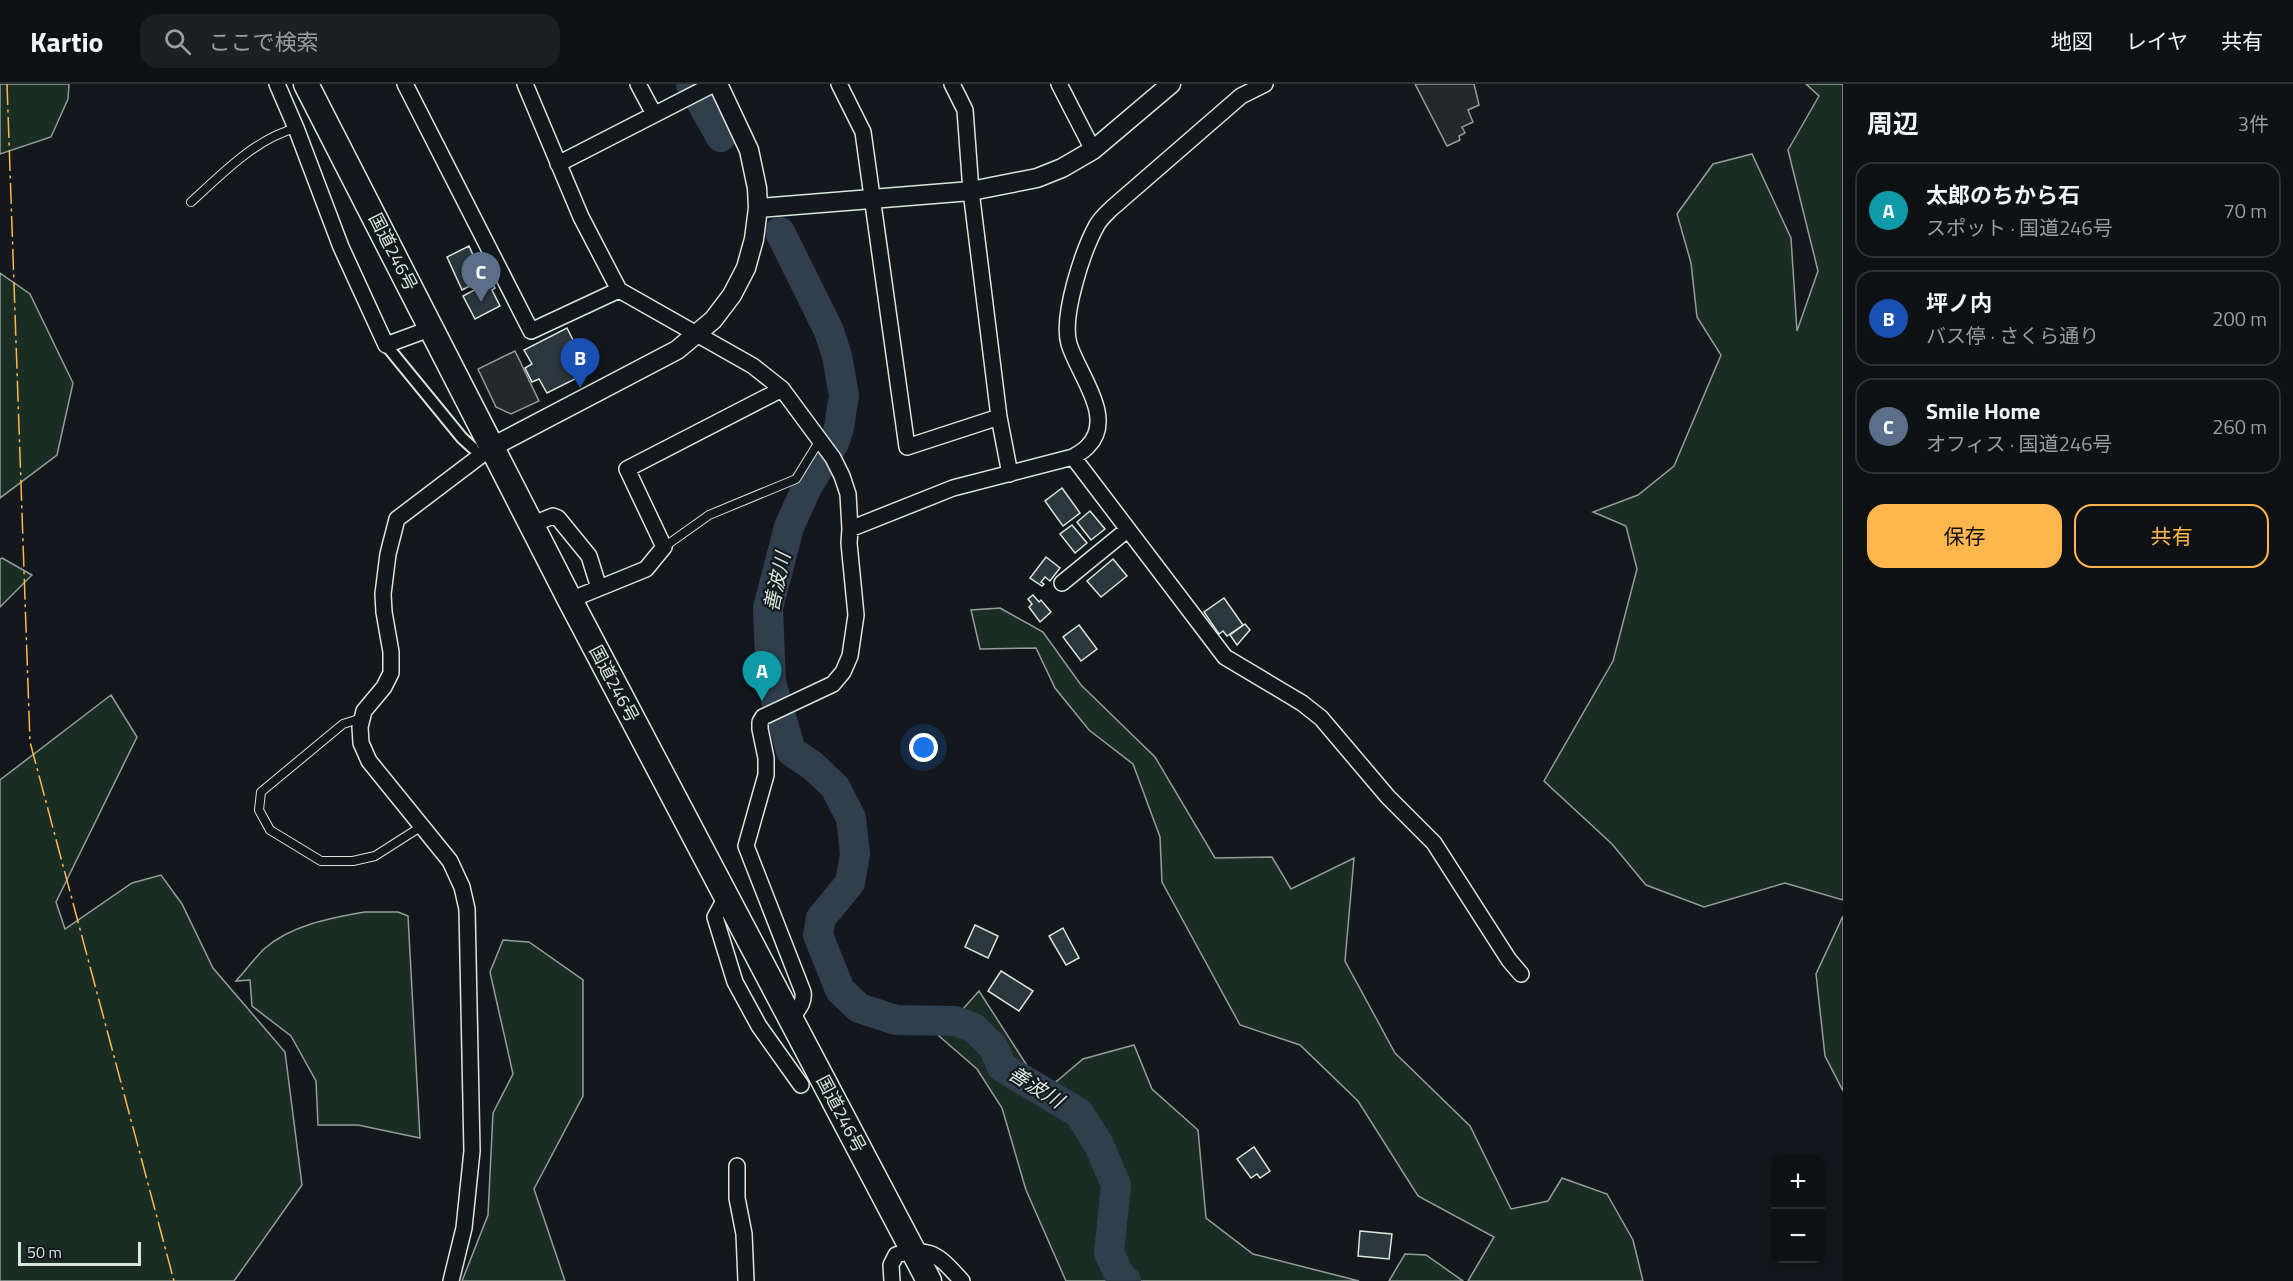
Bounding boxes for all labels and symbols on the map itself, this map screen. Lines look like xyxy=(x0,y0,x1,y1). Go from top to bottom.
street label: 国道246号 xyxy=(362,208,425,295)
pin: C xyxy=(462,252,500,302)
pin: B xyxy=(560,338,600,388)
water label: 善波川 xyxy=(755,547,798,614)
street label: 国道246号 xyxy=(583,640,646,727)
pin: A xyxy=(742,652,782,701)
your location xyxy=(909,733,938,762)
water label: 善波川 xyxy=(1003,1058,1072,1117)
street label: 国道246号 xyxy=(810,1070,873,1157)
scale bar xyxy=(18,1239,141,1266)

